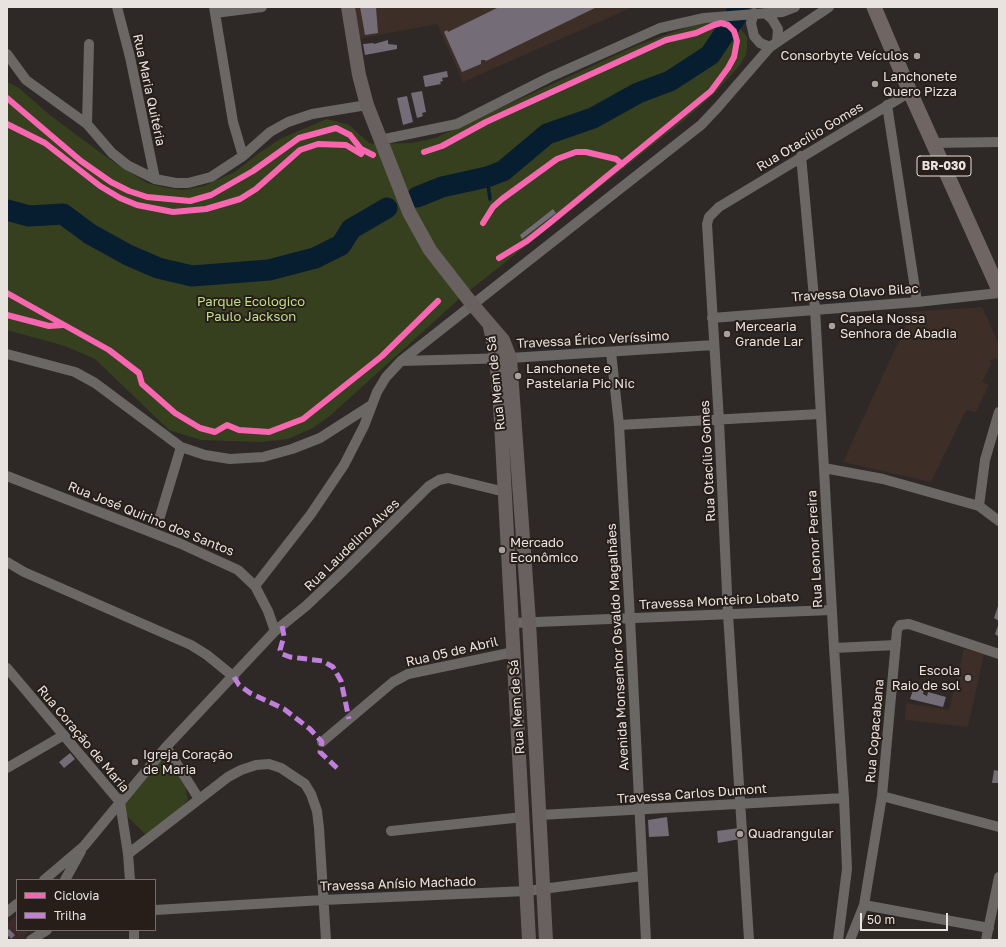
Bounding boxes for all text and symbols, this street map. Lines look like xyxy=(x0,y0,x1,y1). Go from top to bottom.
street label: Rua Maria Quitéria xyxy=(129,32,169,148)
place label: Consorbyte Veículos xyxy=(781,48,909,64)
marker: Consorbyte Veículos xyxy=(912,51,922,61)
place label: Lanchonete Quero Pizza xyxy=(883,69,957,100)
marker: Lanchonete Quero Pizza xyxy=(870,79,880,89)
street label: Rua Otacílio Gomes xyxy=(754,99,866,175)
road number: BR-030 xyxy=(917,156,971,176)
street label: Travessa Olavo Bilac xyxy=(791,281,919,305)
park label: Parque Ecologico Paulo Jackson xyxy=(197,294,305,325)
place label: Capela Nossa Senhora de Abadia xyxy=(840,311,957,342)
place label: Mercearia Grande Lar xyxy=(735,319,803,350)
marker: Capela Nossa Senhora de Abadia xyxy=(827,321,837,331)
street label: Travessa Érico Veríssimo xyxy=(516,328,670,352)
marker: Mercearia Grande Lar xyxy=(722,329,732,339)
street label: Rua Mem de Sá xyxy=(483,335,509,431)
place label: Lanchonete e Pastelaria Pic Nic xyxy=(526,361,635,392)
marker: Lanchonete e Pastelaria Pic Nic xyxy=(513,371,523,381)
street label: Rua Otacílio Gomes xyxy=(697,400,719,522)
street label: Rua José Quirino dos Santos xyxy=(66,478,236,560)
street label: Rua Leonor Pereira xyxy=(804,490,826,608)
street label: Rua Laudelino Alves xyxy=(301,496,403,594)
street label: Avenida Monsenhor Osvaldo Magalhães xyxy=(604,523,632,771)
place label: Mercado Econômico xyxy=(510,535,578,566)
marker: Mercado Econômico xyxy=(497,545,507,555)
street label: Travessa Monteiro Lobato xyxy=(639,589,799,613)
street label: Rua 05 de Abril xyxy=(404,634,500,670)
street label: Rua Mem de Sá xyxy=(506,659,528,755)
place label: Escola Raio de sol xyxy=(892,663,960,694)
marker: Escola Raio de sol xyxy=(963,673,973,683)
street label: Rua Copacabana xyxy=(863,678,887,784)
street label: Rua Coração de Maria xyxy=(34,682,132,796)
place label: Igreja Coração de Maria xyxy=(143,747,233,778)
marker: Igreja Coração de Maria xyxy=(130,757,140,767)
street label: Travessa Carlos Dumont xyxy=(616,781,768,807)
place label: Quadrangular xyxy=(748,826,834,842)
marker: Quadrangular xyxy=(735,829,745,839)
street label: Travessa Anísio Machado xyxy=(320,873,476,895)
legend xyxy=(16,879,156,931)
text: Ciclovia xyxy=(54,888,99,903)
scale bar xyxy=(862,905,950,931)
text: Trilha xyxy=(54,908,86,923)
text: 50 m xyxy=(867,912,895,927)

